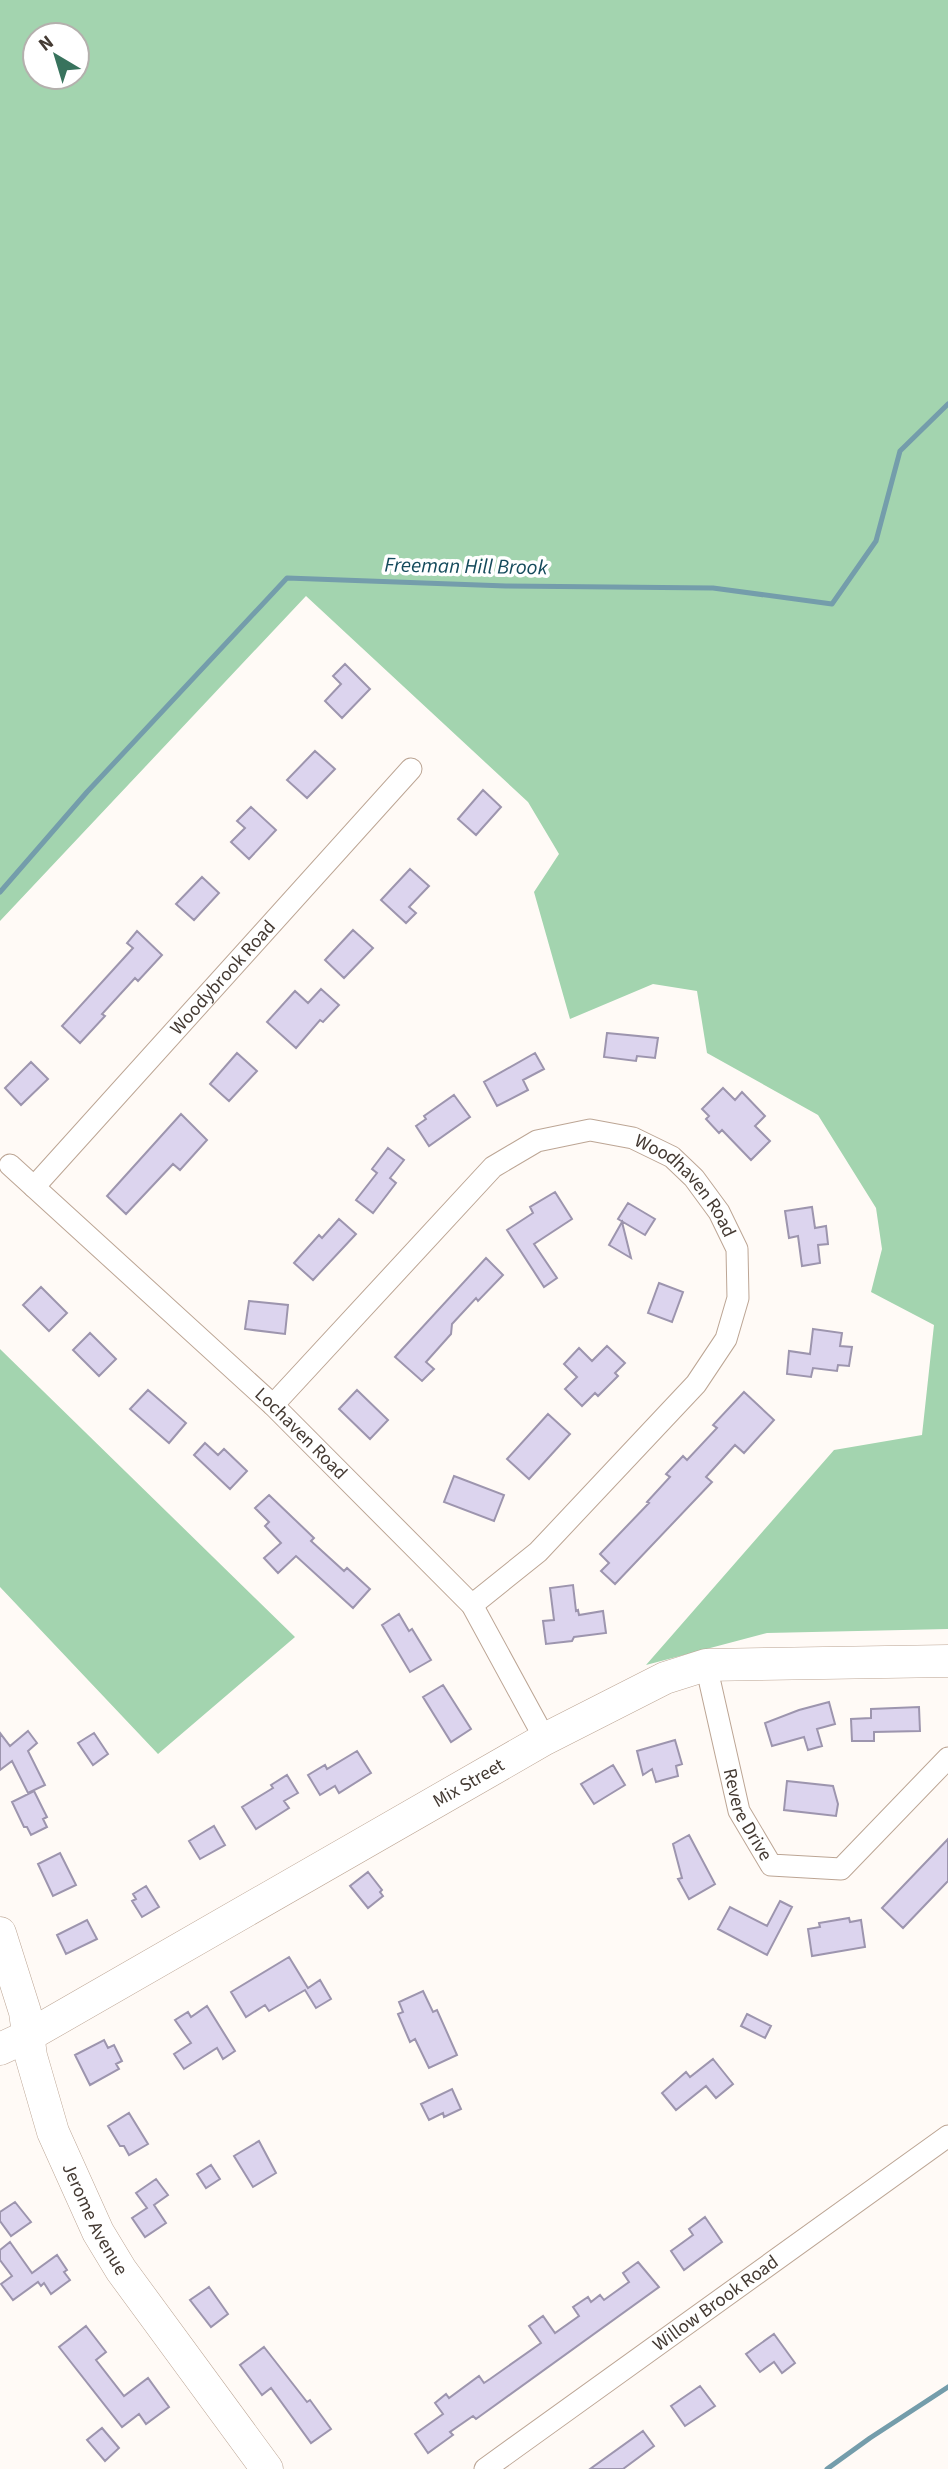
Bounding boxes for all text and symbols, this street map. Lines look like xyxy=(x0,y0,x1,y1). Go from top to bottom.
north arrow xyxy=(21,21,91,91)
text: N xyxy=(33,29,60,58)
water label: Freeman Hill Brook xyxy=(384,550,549,582)
street label: Woodybrook Road xyxy=(164,914,282,1041)
street label: Woodhaven Road xyxy=(630,1127,743,1242)
street label: Lochaven Road xyxy=(249,1381,353,1486)
street label: Mix Street xyxy=(428,1751,510,1814)
street label: Revere Drive xyxy=(716,1766,779,1866)
street label: Jerome Avenue xyxy=(55,2159,135,2280)
street label: Willow Brook Road xyxy=(647,2249,784,2358)

